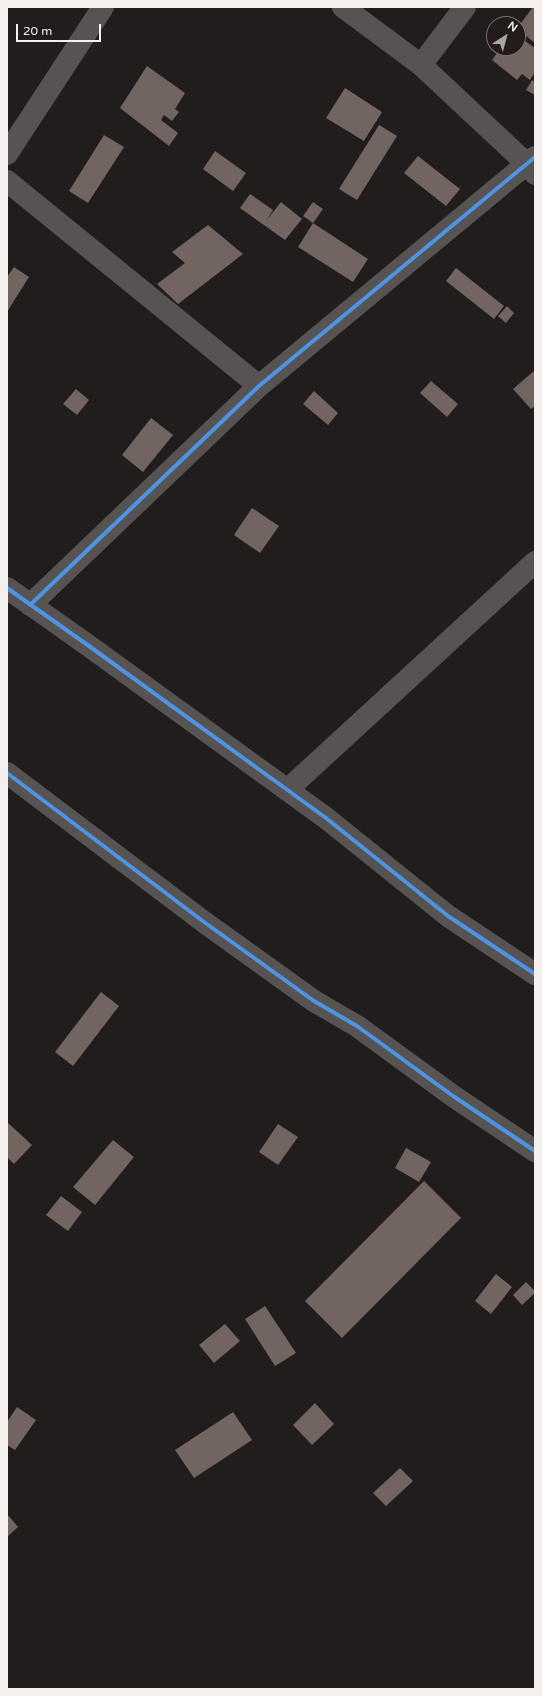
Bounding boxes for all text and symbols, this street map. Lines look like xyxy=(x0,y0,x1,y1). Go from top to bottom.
scale bar xyxy=(18,16,103,42)
north arrow xyxy=(486,16,526,56)
text: N xyxy=(505,19,520,35)
text: 20 m xyxy=(23,24,52,38)

